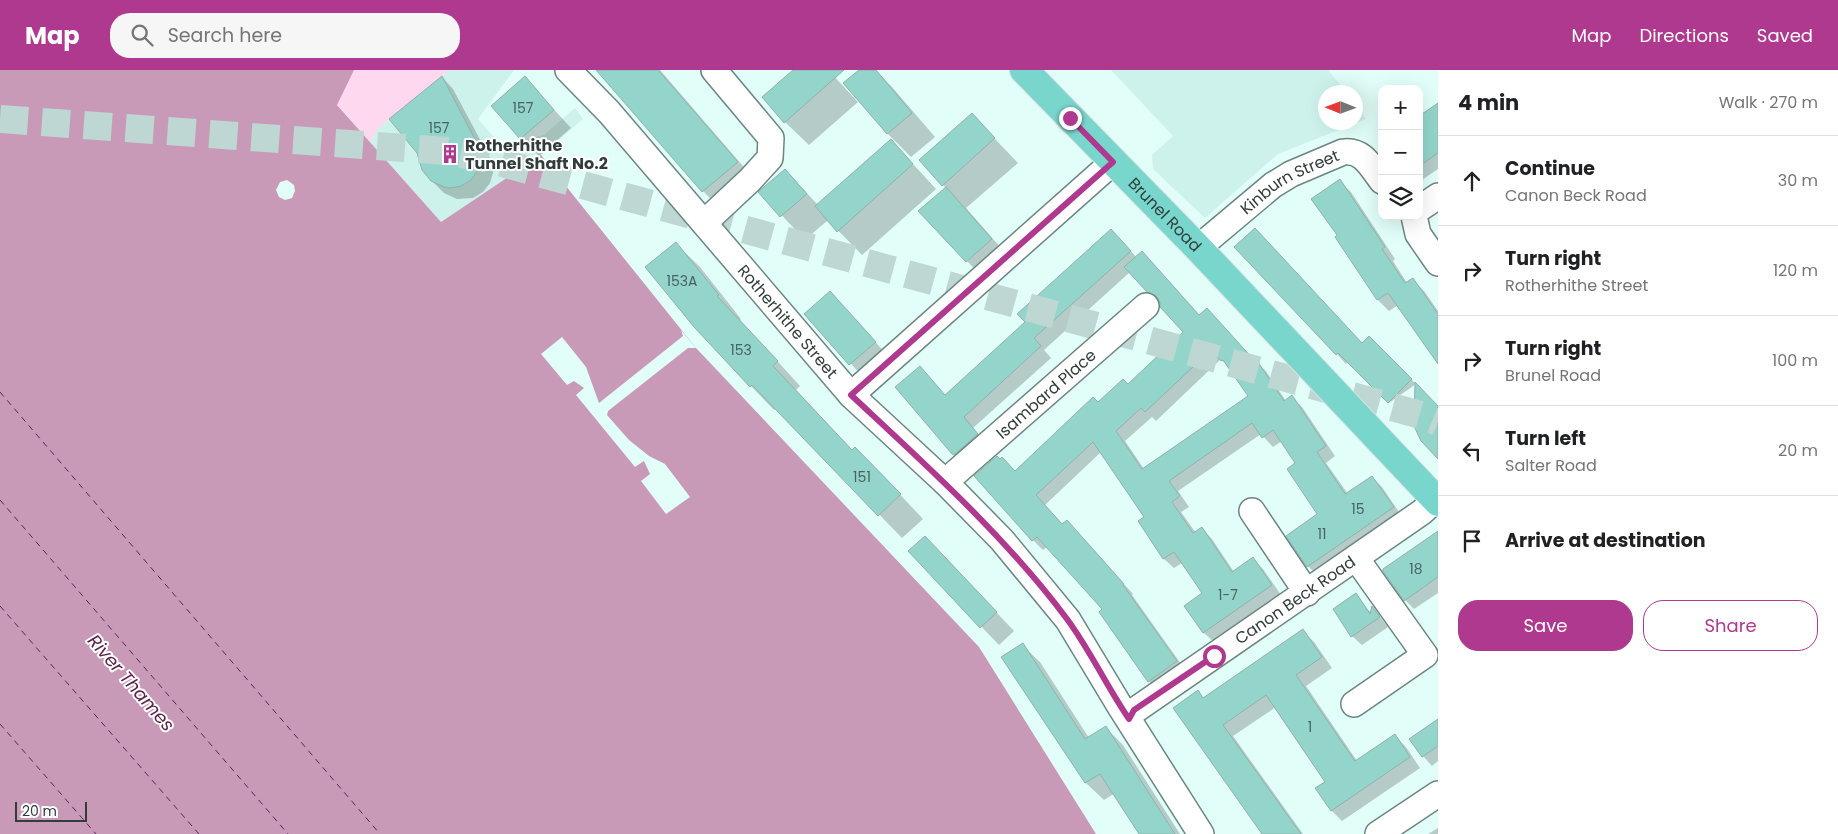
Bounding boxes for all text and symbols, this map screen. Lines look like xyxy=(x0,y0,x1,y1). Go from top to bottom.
search box xyxy=(110,13,460,58)
text: Map xyxy=(25,19,80,52)
icon: search xyxy=(128,21,156,49)
text: Search here xyxy=(168,22,282,49)
text: Map xyxy=(1572,23,1611,48)
text: Directions xyxy=(1639,23,1729,48)
text: Saved xyxy=(1757,23,1813,48)
north arrow xyxy=(1318,85,1363,130)
map controls xyxy=(1378,85,1423,220)
button: + xyxy=(1378,85,1423,130)
text: 4 min xyxy=(1458,88,1519,117)
text: Walk · 270 m xyxy=(1719,91,1818,114)
house number: 157 xyxy=(513,98,534,118)
route end xyxy=(1059,107,1082,130)
house number: 157 xyxy=(429,118,450,138)
button: − xyxy=(1378,130,1423,175)
place label: Rotherhithe Tunnel Shaft No.2 xyxy=(465,134,608,175)
building icon: Rotherhithe Tunnel Shaft No.2 xyxy=(439,143,461,165)
street label: Kinburn Street xyxy=(1235,144,1343,220)
text: Continue xyxy=(1505,155,1595,182)
icon: ahead xyxy=(1458,167,1486,195)
text: 30 m xyxy=(1778,169,1818,192)
street label: Brunel Road xyxy=(1123,172,1207,257)
button: layers xyxy=(1378,175,1423,220)
text: Canon Beck Road xyxy=(1505,184,1647,207)
text: Turn right xyxy=(1505,245,1601,272)
icon: right xyxy=(1458,257,1486,285)
text: 120 m xyxy=(1773,259,1818,282)
street label: Rotherhithe Street xyxy=(732,260,843,384)
house number: 153A xyxy=(667,271,697,291)
text: Rotherhithe Street xyxy=(1505,274,1648,297)
text: Turn right xyxy=(1505,335,1601,362)
house number: 153 xyxy=(730,340,752,360)
street label: Isambard Place xyxy=(991,344,1101,444)
icon: right xyxy=(1458,347,1486,375)
text: 100 m xyxy=(1772,349,1818,372)
text: Brunel Road xyxy=(1505,364,1601,387)
text: Turn left xyxy=(1505,425,1586,452)
icon: left xyxy=(1458,437,1486,465)
text: 20 m xyxy=(1778,439,1818,462)
text: Salter Road xyxy=(1505,454,1597,477)
house number: 151 xyxy=(853,467,871,487)
house number: 15 xyxy=(1351,499,1365,519)
house number: 11 xyxy=(1318,524,1326,544)
icon: arrive xyxy=(1458,527,1486,555)
text: Arrive at destination xyxy=(1505,527,1706,554)
street label: Canon Beck Road xyxy=(1230,550,1360,650)
house number: 18 xyxy=(1409,559,1423,579)
house number: 1-7 xyxy=(1218,585,1238,605)
button: Save xyxy=(1458,600,1633,651)
button: Share xyxy=(1643,600,1818,651)
water label: River Thames xyxy=(82,629,181,737)
route start xyxy=(1203,645,1226,668)
house number: 1 xyxy=(1308,717,1312,737)
scale bar xyxy=(15,799,88,822)
text: 20 m xyxy=(22,801,57,821)

